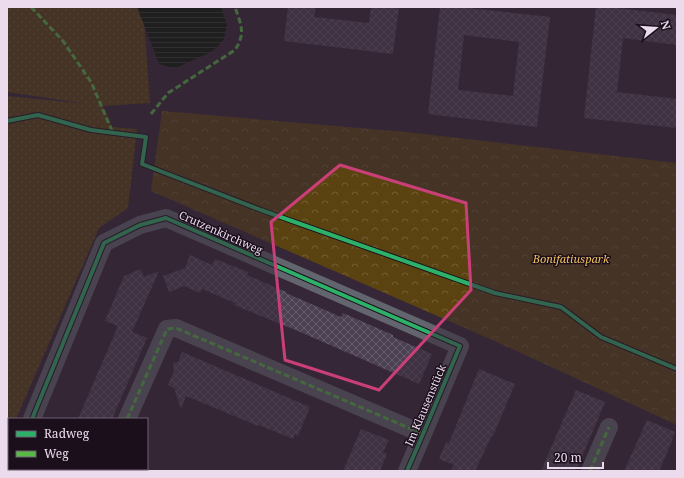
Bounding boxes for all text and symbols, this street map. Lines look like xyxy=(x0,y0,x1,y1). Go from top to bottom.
north arrow xyxy=(636,8,676,48)
text: N xyxy=(658,19,675,32)
street label: Crutzenkirchweg xyxy=(177,207,265,257)
park label: Bonifatiuspark xyxy=(532,251,610,266)
street label: Im Klausenstück xyxy=(401,361,449,448)
legend xyxy=(8,418,148,470)
text: Radweg xyxy=(44,425,90,442)
scale bar xyxy=(548,444,603,470)
text: Weg xyxy=(44,445,69,462)
text: 20 m xyxy=(554,449,582,466)

